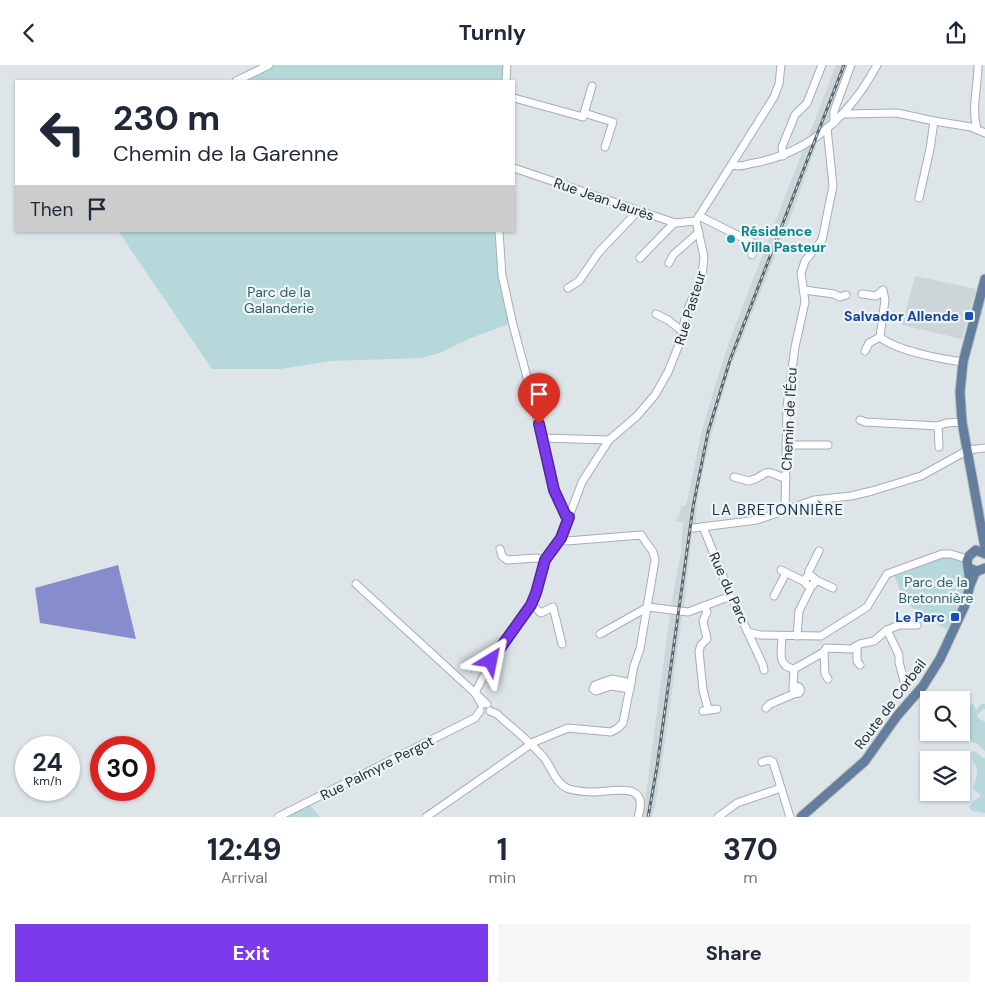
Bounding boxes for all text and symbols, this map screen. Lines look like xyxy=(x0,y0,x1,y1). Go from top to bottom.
text: Turnly xyxy=(459,18,526,47)
icon: back xyxy=(15,19,43,47)
icon: share xyxy=(942,19,970,47)
text: 230 m xyxy=(113,95,220,141)
icon: left xyxy=(30,100,95,165)
text: Chemin de la Garenne xyxy=(113,139,339,168)
street label: Rue Jean Jaurès xyxy=(551,173,657,225)
icon: arrive xyxy=(83,195,111,223)
text: Then xyxy=(30,197,73,222)
place label: Résidence Villa Pasteur xyxy=(741,222,826,256)
marker: Résidence Villa Pasteur xyxy=(725,233,737,245)
street label: Rue Pasteur xyxy=(670,269,710,347)
park label: Parc de la Galanderie xyxy=(244,283,314,317)
place label: Salvador Allende xyxy=(844,307,959,325)
marker: Salvador Allende xyxy=(963,310,975,322)
street label: Chemin de l'Écu xyxy=(777,367,801,471)
pin xyxy=(518,373,560,424)
icon: arrive xyxy=(525,380,553,408)
district label: LA BRETONNIÈRE xyxy=(712,500,844,520)
street label: Rue du Parc xyxy=(705,549,753,627)
park label: Parc de la Bretonnière xyxy=(899,573,974,607)
place label: Le Parc xyxy=(895,608,945,626)
marker: Le Parc xyxy=(949,611,961,623)
position arrow xyxy=(464,634,516,686)
street label: Route de Corbeil xyxy=(850,655,930,753)
map controls xyxy=(920,691,970,801)
button: search xyxy=(920,691,970,741)
street label: Rue Palmyre Pergot xyxy=(317,732,437,804)
speed limit sign: 30 xyxy=(90,736,155,801)
text: 24 xyxy=(32,746,63,779)
button: layers xyxy=(920,751,970,801)
text: km/h xyxy=(33,773,62,789)
text: 12:49 xyxy=(207,830,282,869)
text: 1 xyxy=(497,830,508,869)
text: 370 xyxy=(723,830,778,869)
text: Arrival xyxy=(221,867,268,888)
text: min xyxy=(489,867,516,888)
text: m xyxy=(743,867,758,888)
button: Exit xyxy=(15,924,488,982)
button: Share xyxy=(498,924,970,982)

